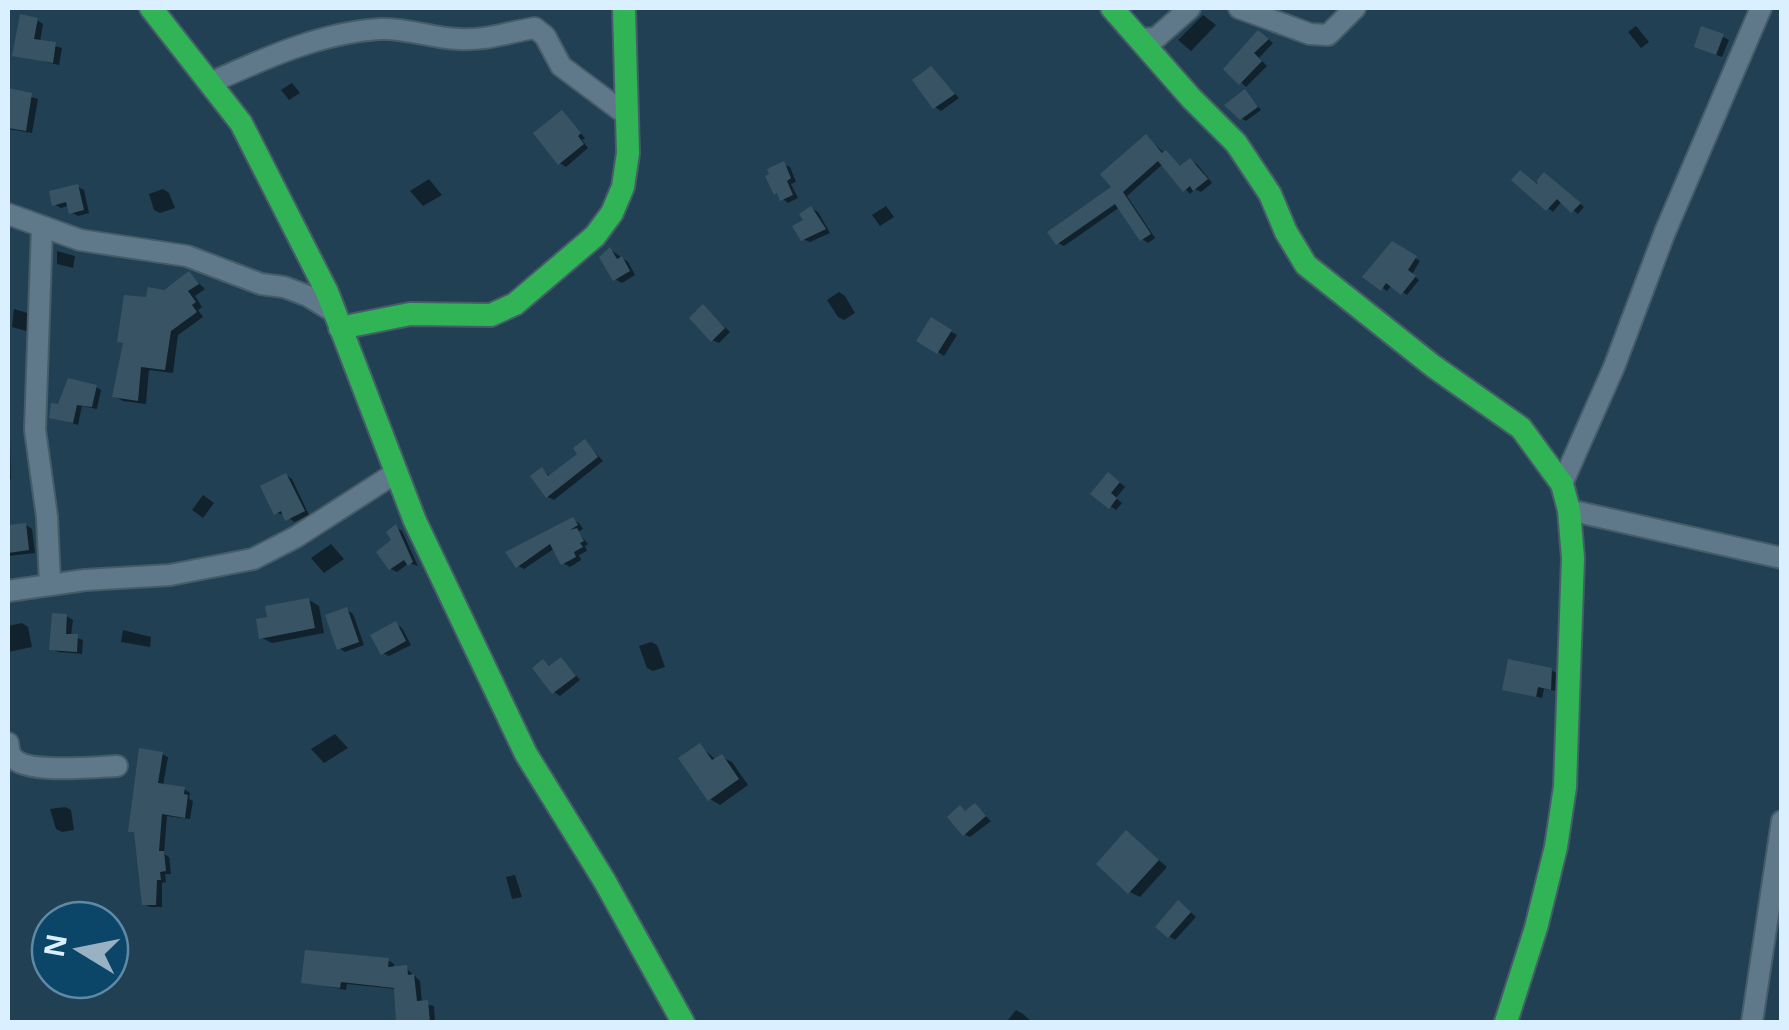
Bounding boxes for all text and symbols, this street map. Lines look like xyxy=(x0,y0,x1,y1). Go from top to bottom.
north arrow xyxy=(30,900,130,1000)
text: N xyxy=(34,931,75,960)

